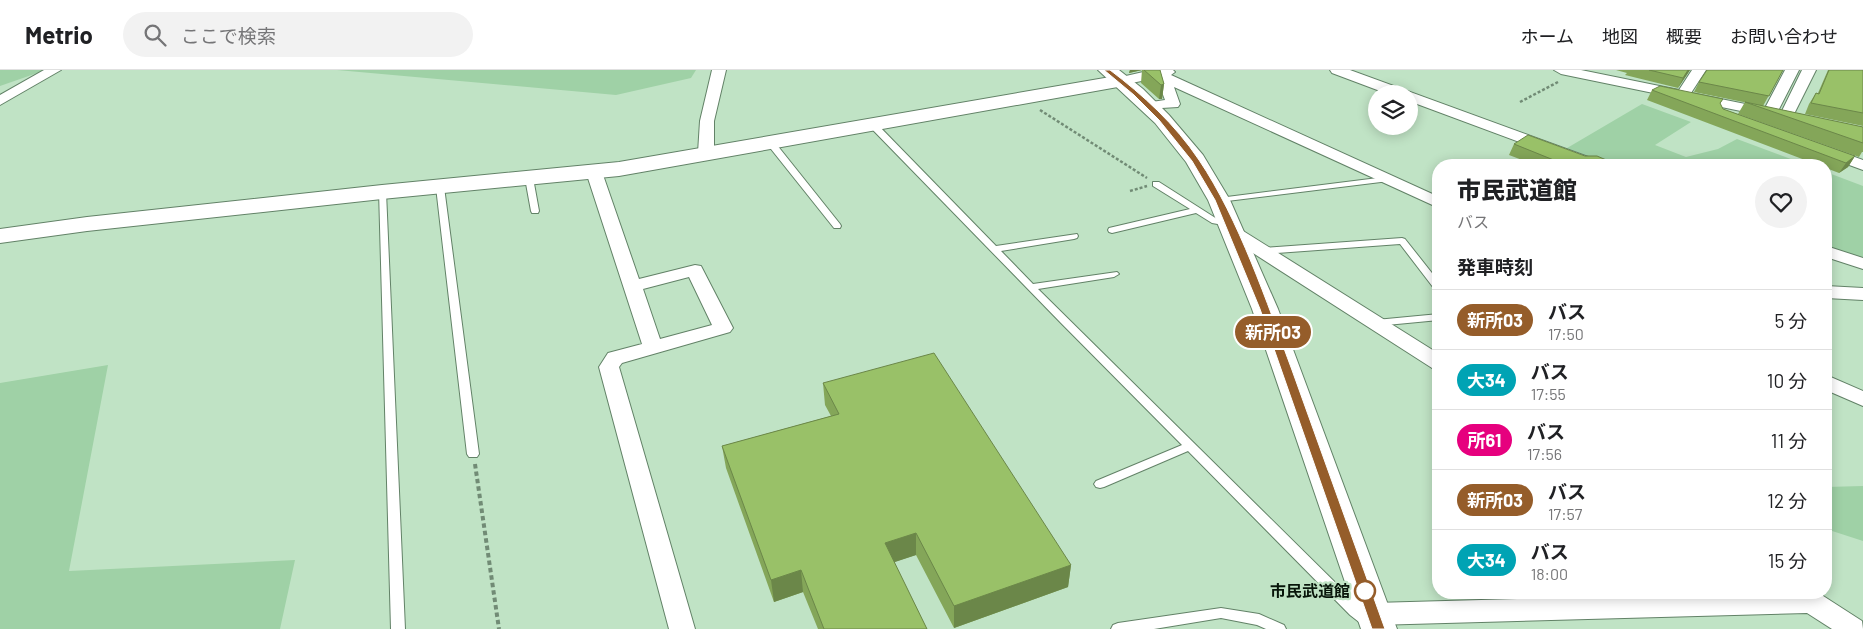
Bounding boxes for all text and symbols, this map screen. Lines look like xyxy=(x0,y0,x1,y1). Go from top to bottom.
search box xyxy=(123,12,473,57)
text: Metrio xyxy=(25,20,93,49)
icon: search xyxy=(141,21,169,49)
text: ここで検索 xyxy=(181,24,276,47)
text: ホーム xyxy=(1521,25,1574,47)
text: 地図 xyxy=(1602,25,1638,47)
text: 概要 xyxy=(1666,25,1702,47)
text: お問い合わせ xyxy=(1730,25,1838,47)
map controls xyxy=(1368,85,1418,135)
button: layers xyxy=(1368,85,1418,135)
text: 市民武道館 xyxy=(1457,175,1577,204)
button: heart xyxy=(1755,176,1807,228)
text: バス xyxy=(1457,212,1489,231)
text: 発車時刻 xyxy=(1457,255,1533,278)
text: バス xyxy=(1548,300,1586,323)
text: 新所03 xyxy=(1467,309,1523,331)
text: 5 分 xyxy=(1774,309,1807,332)
line badge: 新所03 xyxy=(1238,316,1308,348)
text: 新所03 xyxy=(1245,321,1301,343)
text: 17:50 xyxy=(1548,324,1584,343)
text: バス xyxy=(1531,360,1569,383)
text: 大34 xyxy=(1467,369,1506,391)
text: 10 分 xyxy=(1767,369,1807,392)
text: 17:55 xyxy=(1531,384,1566,403)
text: バス xyxy=(1527,420,1565,443)
text: 所61 xyxy=(1468,429,1501,451)
text: 11 分 xyxy=(1771,429,1807,452)
text: 17:56 xyxy=(1527,444,1562,463)
text: バス xyxy=(1548,480,1586,503)
text: 新所03 xyxy=(1467,489,1523,511)
text: 12 分 xyxy=(1767,489,1807,512)
text: 17:57 xyxy=(1548,504,1582,523)
text: バス xyxy=(1531,540,1569,563)
text: 大34 xyxy=(1467,549,1506,571)
text: 15 分 xyxy=(1768,549,1807,572)
text: 18:00 xyxy=(1531,564,1568,583)
marker: 市民武道館 xyxy=(1354,580,1376,602)
place label: 市民武道館 xyxy=(1270,581,1350,600)

